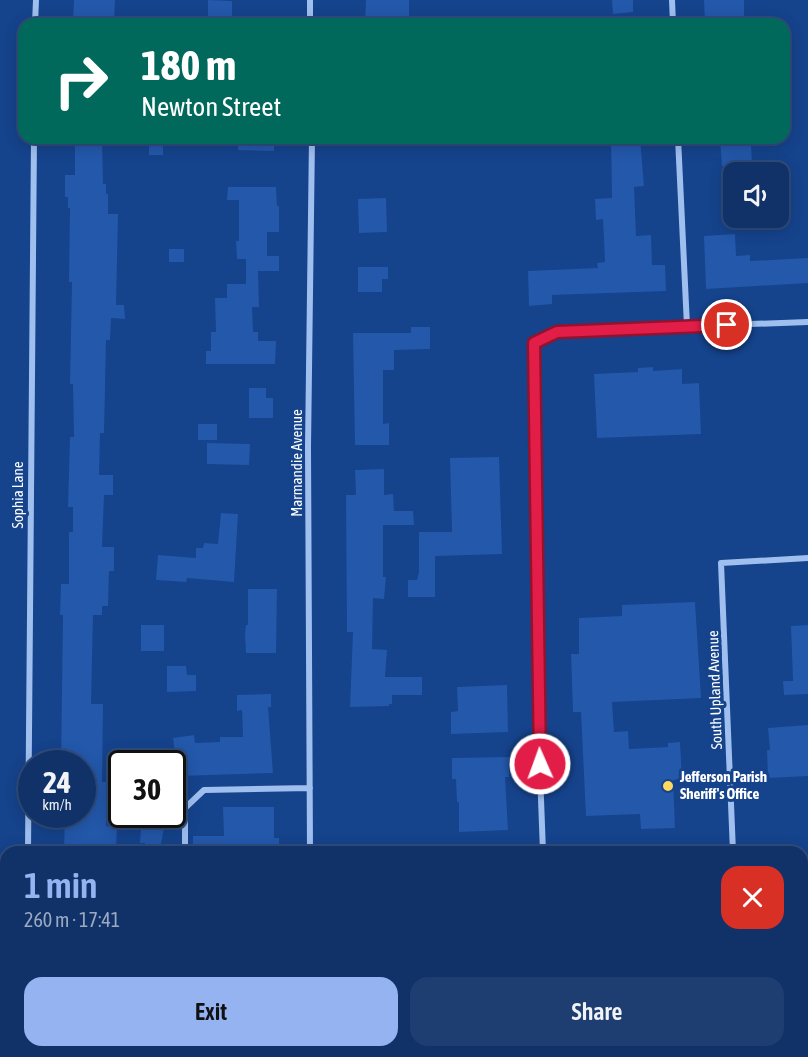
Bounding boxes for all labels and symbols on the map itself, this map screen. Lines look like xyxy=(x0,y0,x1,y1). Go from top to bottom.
pin xyxy=(701,299,752,350)
street label: Marmandie Avenue xyxy=(288,409,305,517)
street label: Sophia Lane xyxy=(9,461,26,529)
street label: South Upland Avenue xyxy=(704,630,725,750)
position arrow xyxy=(508,732,572,796)
speed limit sign: 30 xyxy=(108,750,186,828)
place label: Jefferson Parish Sheriff's Office xyxy=(679,768,767,802)
marker: Jefferson Parish Sheriff's Office xyxy=(661,779,675,793)

